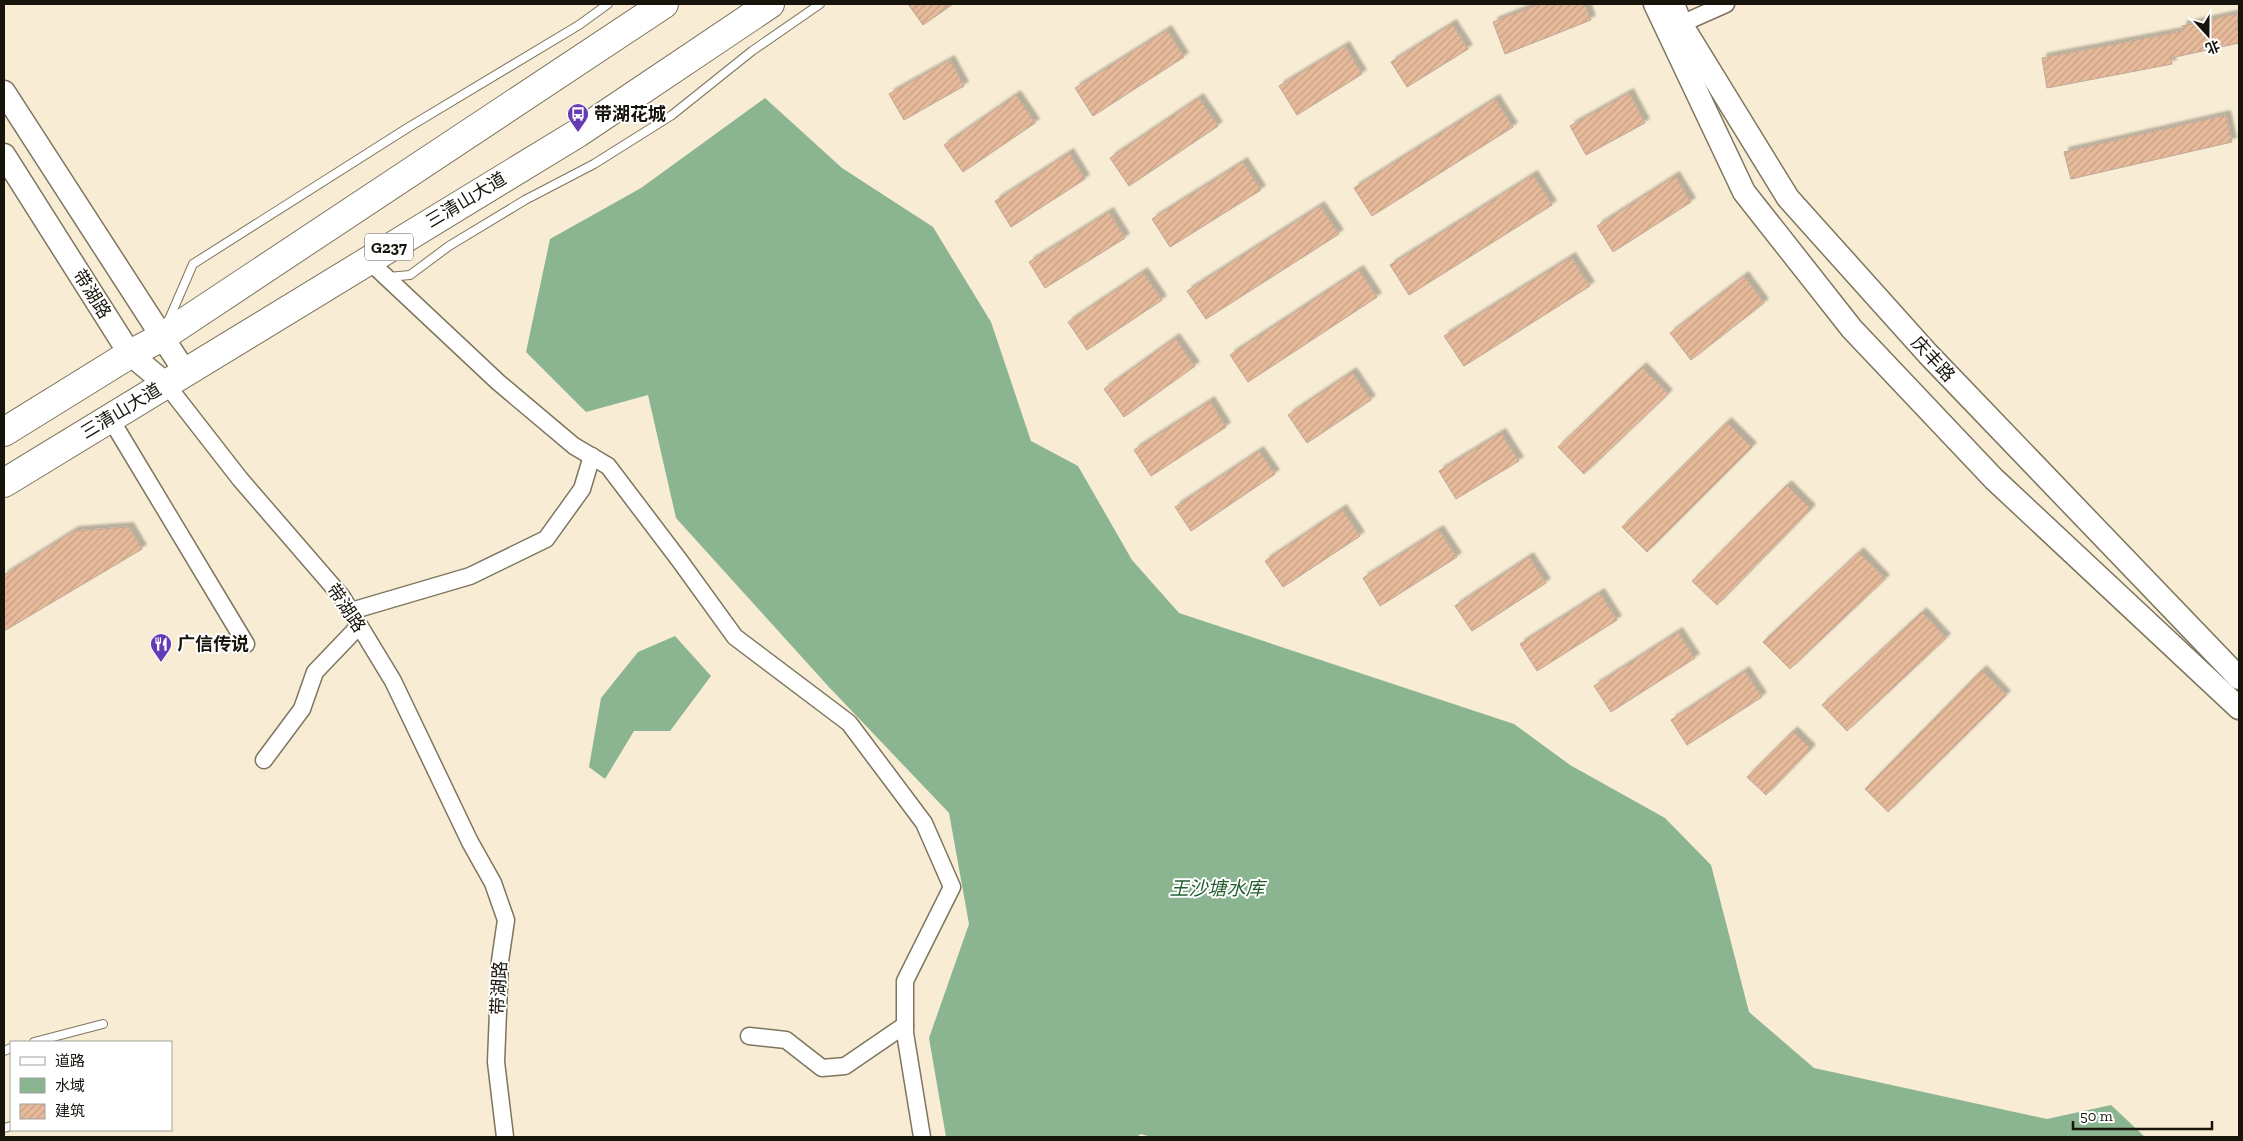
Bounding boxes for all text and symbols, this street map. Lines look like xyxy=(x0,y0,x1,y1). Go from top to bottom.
north arrow xyxy=(2183,10,2233,60)
text: 北 xyxy=(2203,36,2222,57)
bus stop icon: 带湖花城 xyxy=(566,102,590,133)
place label: 带湖花城 xyxy=(594,103,666,125)
street label: 三清山大道 xyxy=(422,167,510,233)
road number: G237 xyxy=(365,233,413,260)
street label: 带湖路 xyxy=(68,265,116,323)
street label: 庆丰路 xyxy=(1907,332,1959,386)
street label: 三清山大道 xyxy=(77,378,165,444)
street label: 带湖路 xyxy=(322,579,370,637)
restaurant icon: 广信传说 xyxy=(149,632,173,663)
place label: 广信传说 xyxy=(177,633,249,655)
water label: 王沙塘水库 xyxy=(1169,877,1267,900)
street label: 带湖路 xyxy=(487,960,511,1016)
legend xyxy=(10,1041,172,1131)
text: 道路 xyxy=(55,1052,85,1070)
text: 水域 xyxy=(55,1077,85,1095)
scale bar xyxy=(2073,1098,2212,1130)
text: 建筑 xyxy=(55,1102,85,1120)
text: 50 m xyxy=(2080,1107,2113,1125)

